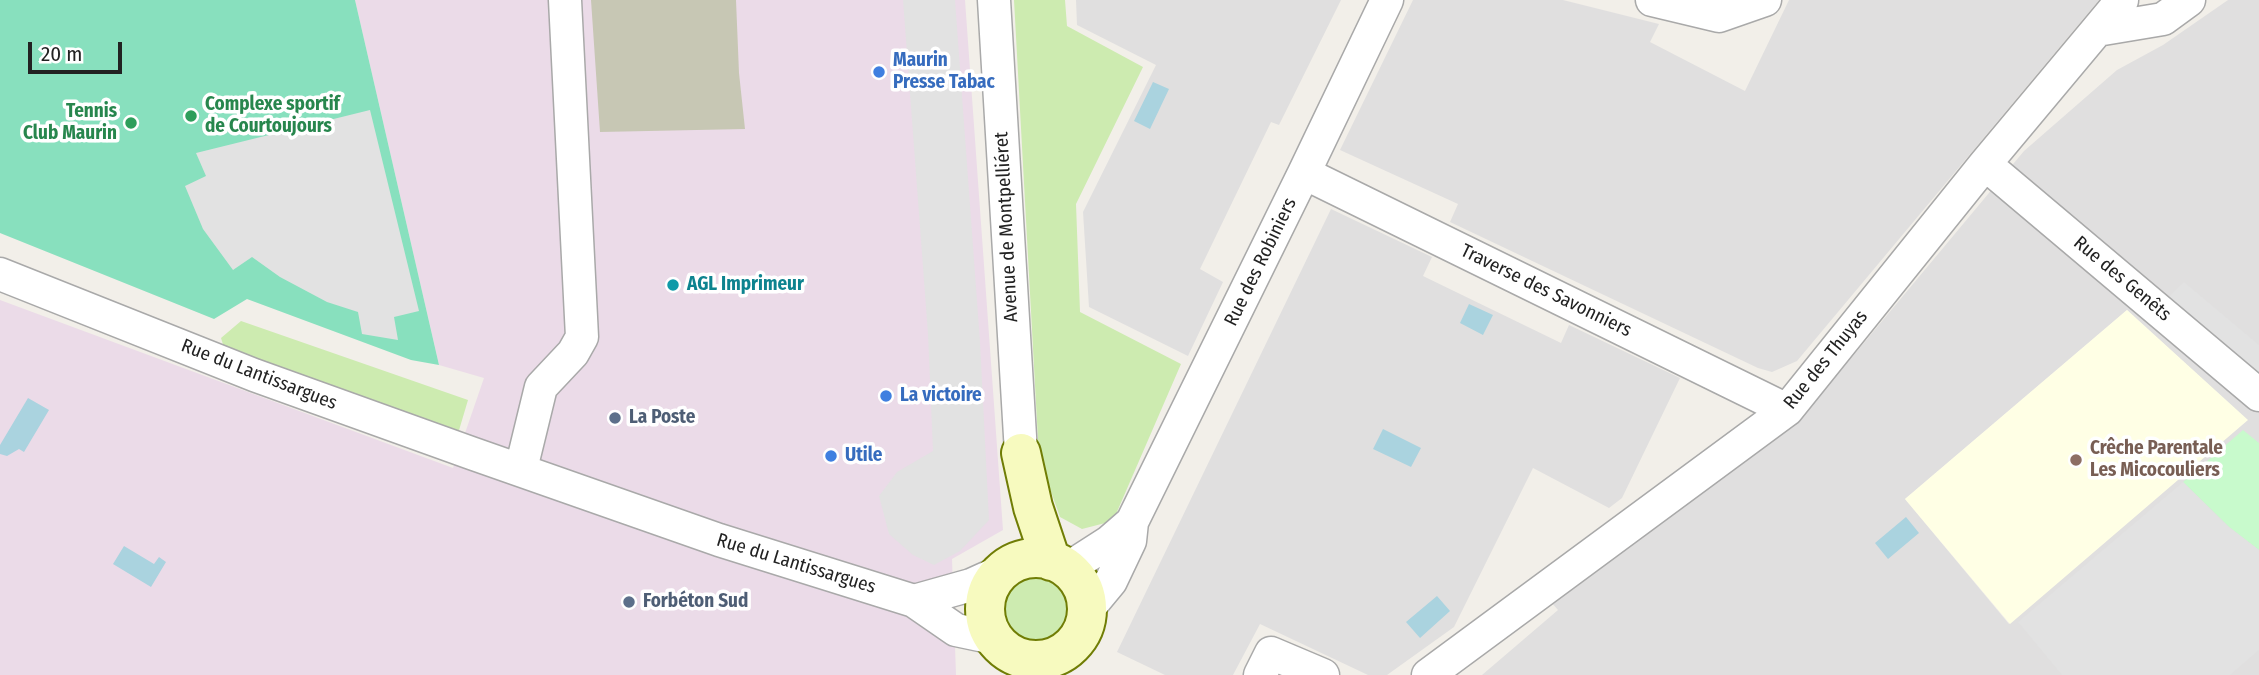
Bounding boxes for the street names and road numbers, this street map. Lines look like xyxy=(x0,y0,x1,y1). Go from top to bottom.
street label: Avenue de Montpelliéret xyxy=(991,131,1023,323)
street label: Rue des Robiniers xyxy=(1220,194,1302,330)
street label: Rue des Genêts xyxy=(2069,232,2175,326)
street label: Traverse des Savonniers xyxy=(1457,240,1635,342)
street label: Rue des Thuyas xyxy=(1779,306,1873,414)
street label: Rue du Lantissargues xyxy=(178,335,340,415)
street label: Rue du Lantissargues xyxy=(714,529,878,599)

